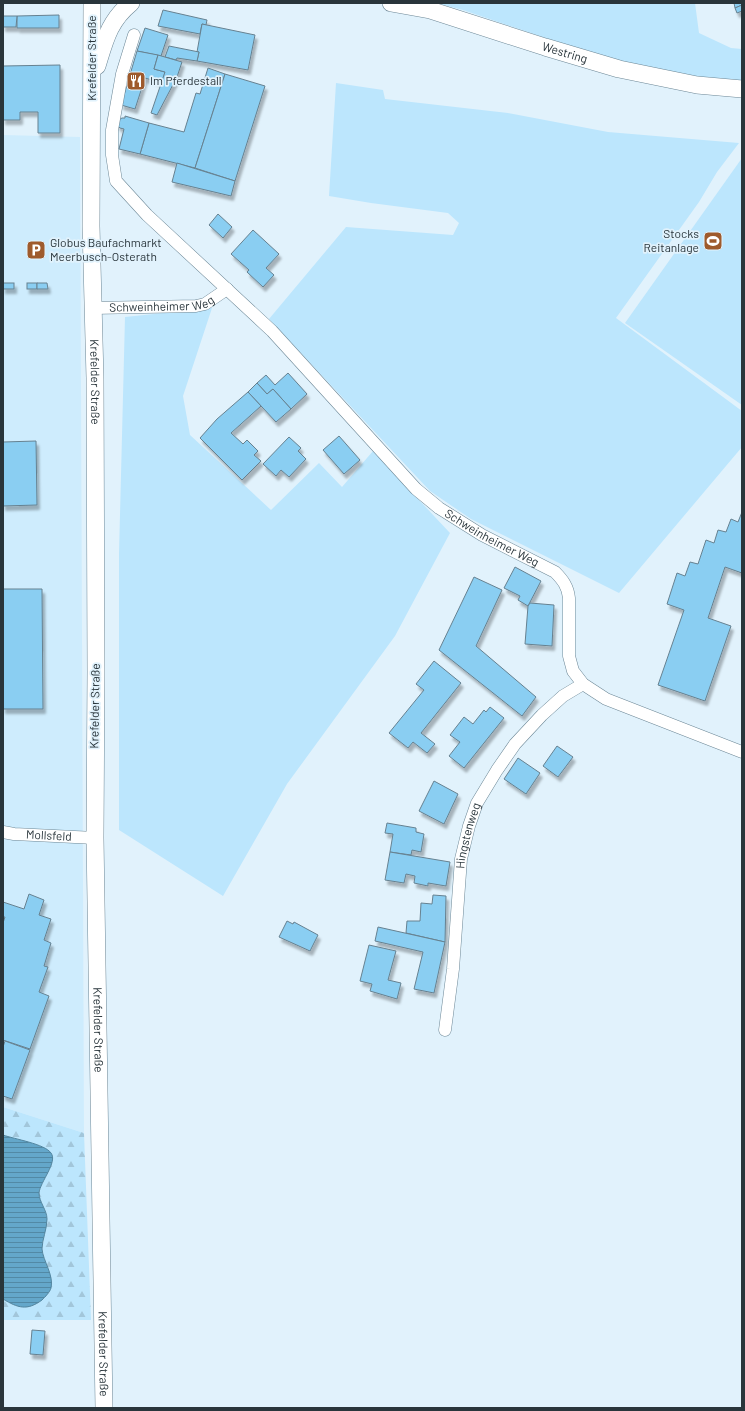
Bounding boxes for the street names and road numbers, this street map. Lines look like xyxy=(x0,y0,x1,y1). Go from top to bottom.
street label: Krefelder Straße xyxy=(84,15,98,101)
street label: Westring xyxy=(541,39,589,65)
street label: Schweinheimer Weg xyxy=(109,292,216,314)
street label: Krefelder Straße xyxy=(88,339,103,425)
street label: Schweinheimer Weg xyxy=(443,505,542,569)
street label: Krefelder Straße xyxy=(86,663,102,749)
street label: Hingstenweg xyxy=(452,801,483,869)
street label: Mollsfeld xyxy=(26,827,72,843)
street label: Krefelder Straße xyxy=(91,987,107,1073)
street label: Krefelder Straße xyxy=(96,1311,112,1397)

